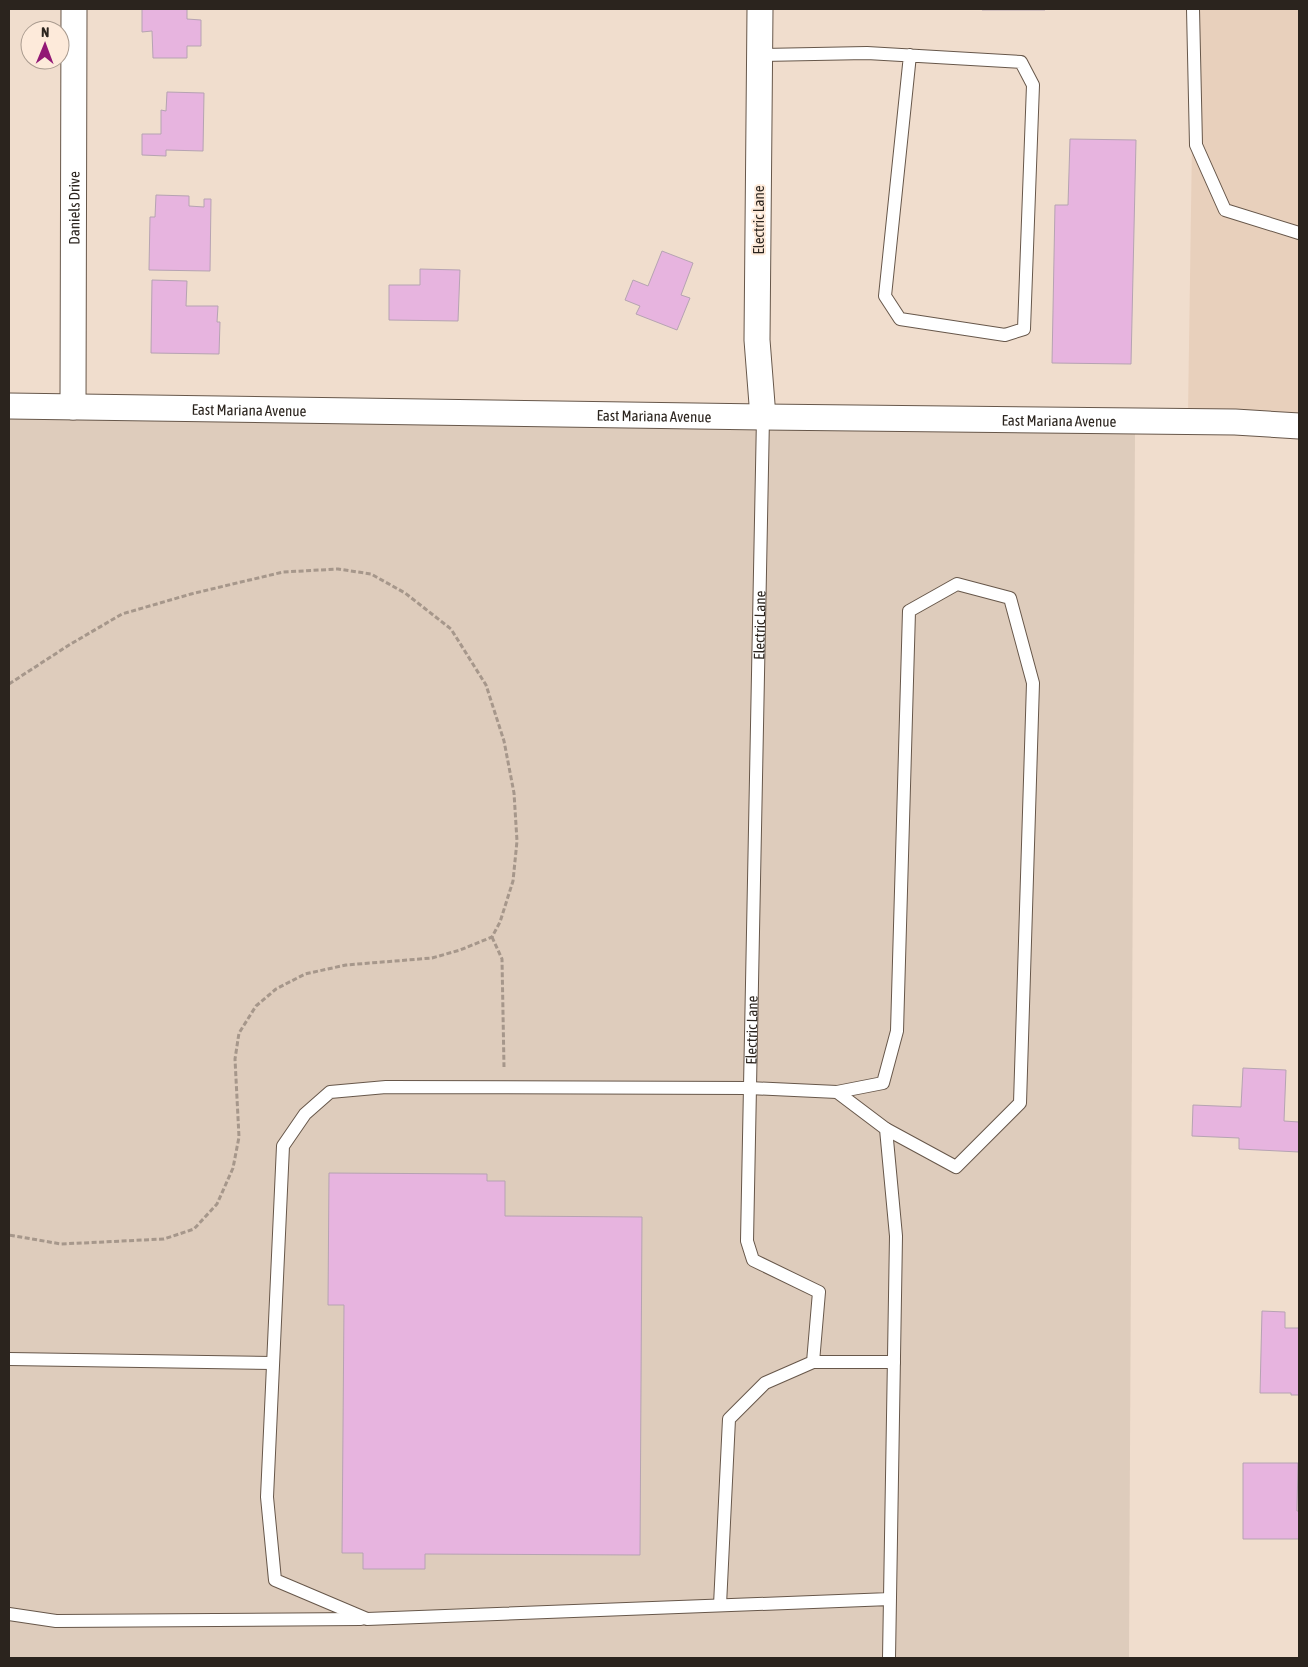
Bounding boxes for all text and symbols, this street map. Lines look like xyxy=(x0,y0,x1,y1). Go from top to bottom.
north arrow xyxy=(20,20,70,70)
text: N xyxy=(41,24,49,40)
street label: Daniels Drive xyxy=(65,171,82,245)
street label: Electric Lane xyxy=(750,185,767,255)
street label: East Mariana Avenue xyxy=(191,400,307,419)
street label: East Mariana Avenue xyxy=(596,406,712,425)
street label: East Mariana Avenue xyxy=(1001,411,1117,429)
street label: Electric Lane xyxy=(750,590,768,660)
street label: Electric Lane xyxy=(742,995,760,1065)

